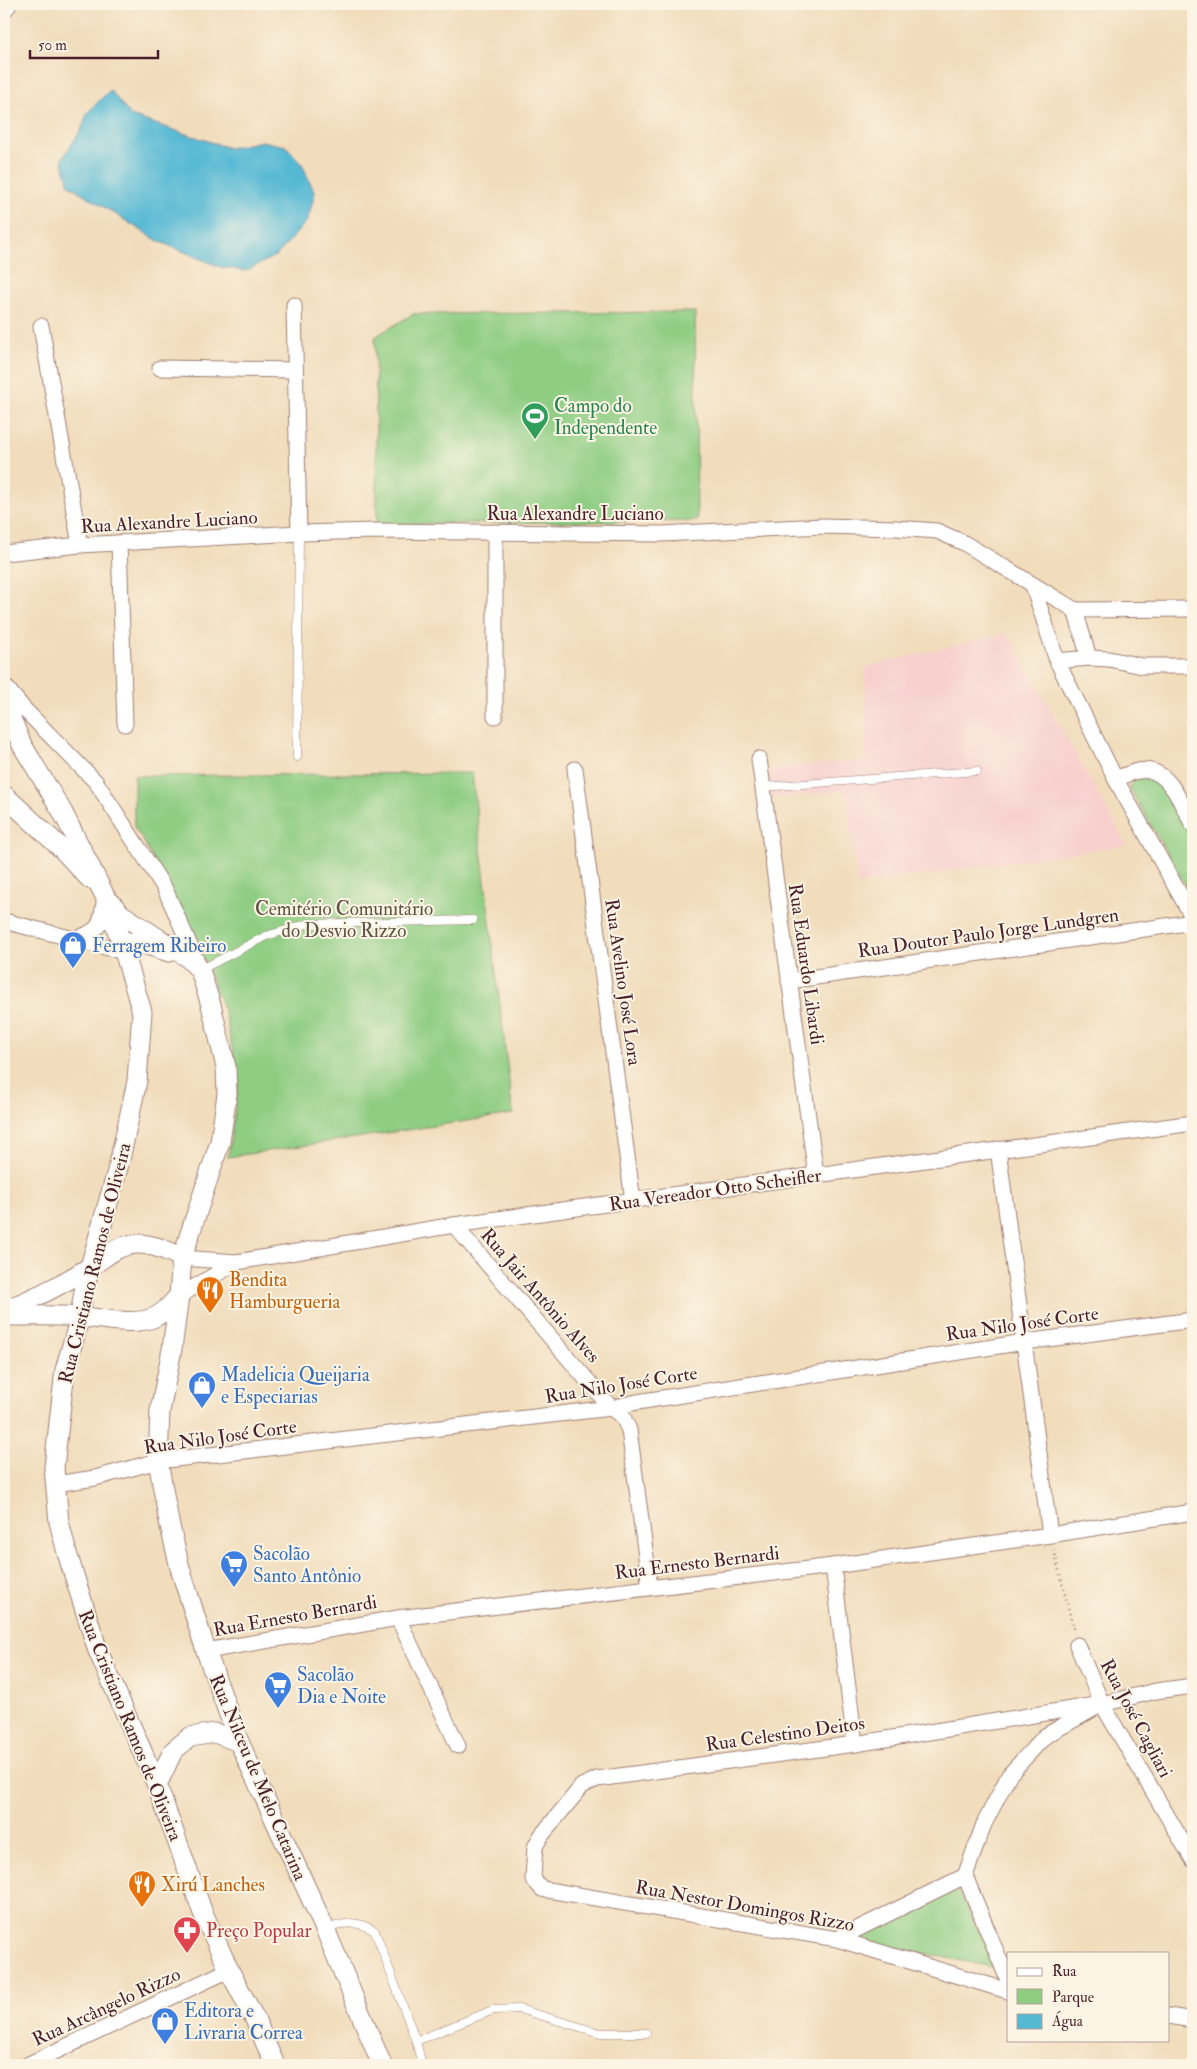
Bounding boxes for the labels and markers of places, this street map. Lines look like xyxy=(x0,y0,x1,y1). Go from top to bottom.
place label: Campo do Independente xyxy=(554,394,657,441)
sports icon: Campo do Independente xyxy=(520,401,550,440)
shop icon: Ferragem Ribeiro xyxy=(58,930,88,969)
place label: Ferragem Ribeiro xyxy=(92,934,226,958)
place label: Bendita Hamburgueria xyxy=(229,1268,341,1314)
restaurant icon: Bendita Hamburgueria xyxy=(195,1275,225,1314)
place label: Madelicia Queijaria e Especiarias xyxy=(221,1363,370,1410)
shop icon: Madelicia Queijaria e Especiarias xyxy=(187,1370,217,1409)
place label: Sacolão Santo Antônio xyxy=(253,1542,361,1588)
supermarket icon: Sacolão Santo Antônio xyxy=(219,1549,249,1588)
place label: Sacolão Dia e Noite xyxy=(297,1663,386,1709)
supermarket icon: Sacolão Dia e Noite xyxy=(263,1670,293,1709)
restaurant icon: Xirú Lanches xyxy=(127,1869,157,1908)
place label: Xirú Lanches xyxy=(161,1873,265,1897)
pharmacy icon: Preço Popular xyxy=(172,1915,202,1954)
place label: Preço Popular xyxy=(206,1919,312,1944)
place label: Editora e Livraria Correa xyxy=(184,1999,303,2045)
shop icon: Editora e Livraria Correa xyxy=(150,2006,180,2045)

